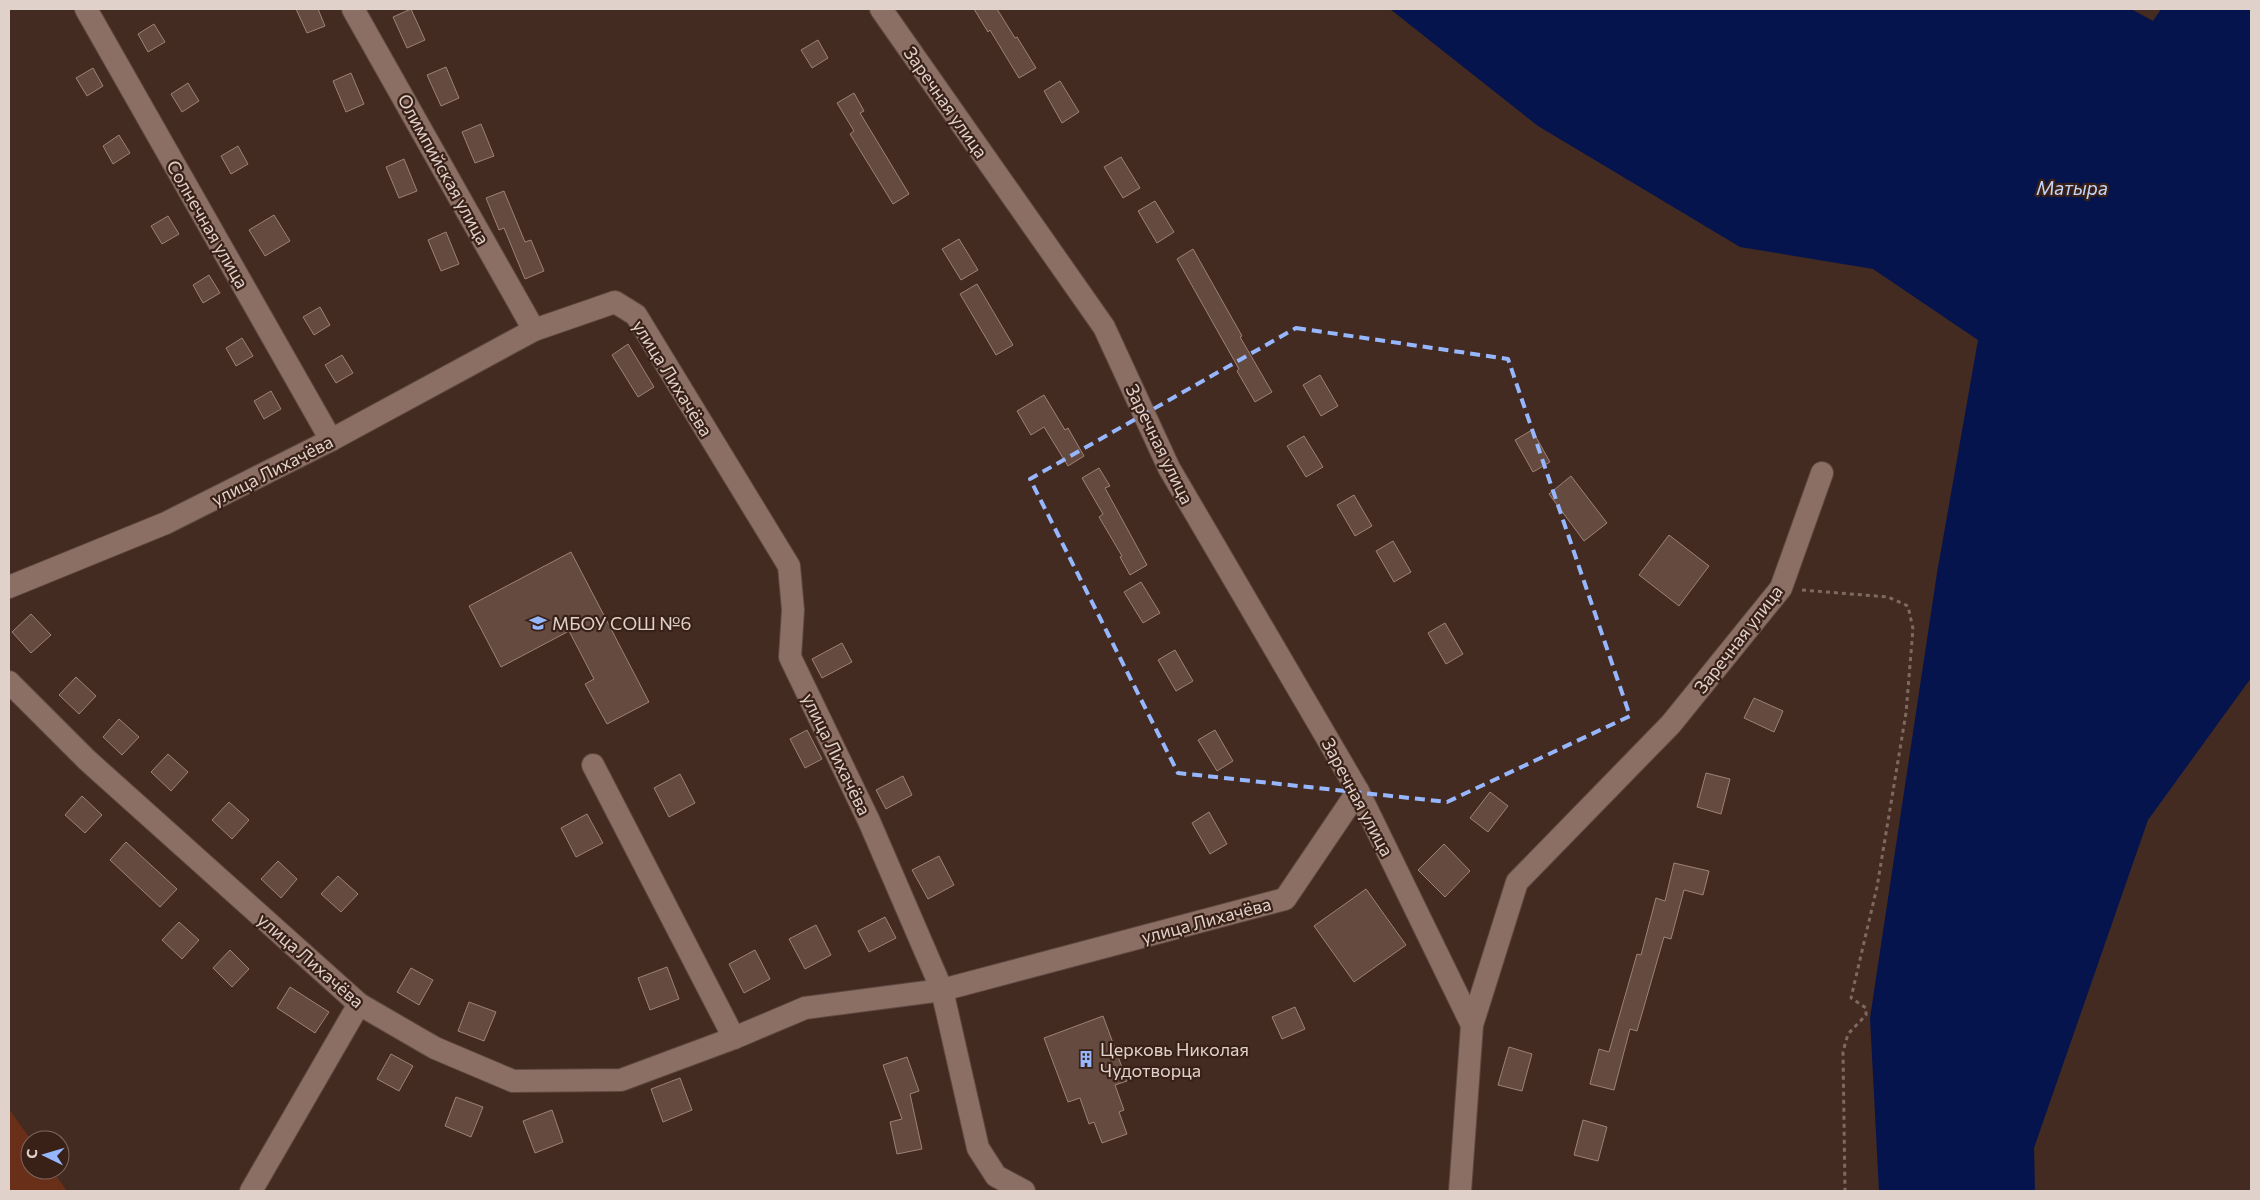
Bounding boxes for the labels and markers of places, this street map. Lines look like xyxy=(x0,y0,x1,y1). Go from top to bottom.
place label: МБОУ СОШ №6 xyxy=(552,612,691,634)
school or university icon: МБОУ СОШ №6 xyxy=(528,613,548,633)
place label: Церковь Николая Чудотворца xyxy=(1100,1038,1249,1081)
building icon: Церковь Николая Чудотворца xyxy=(1076,1049,1096,1069)

